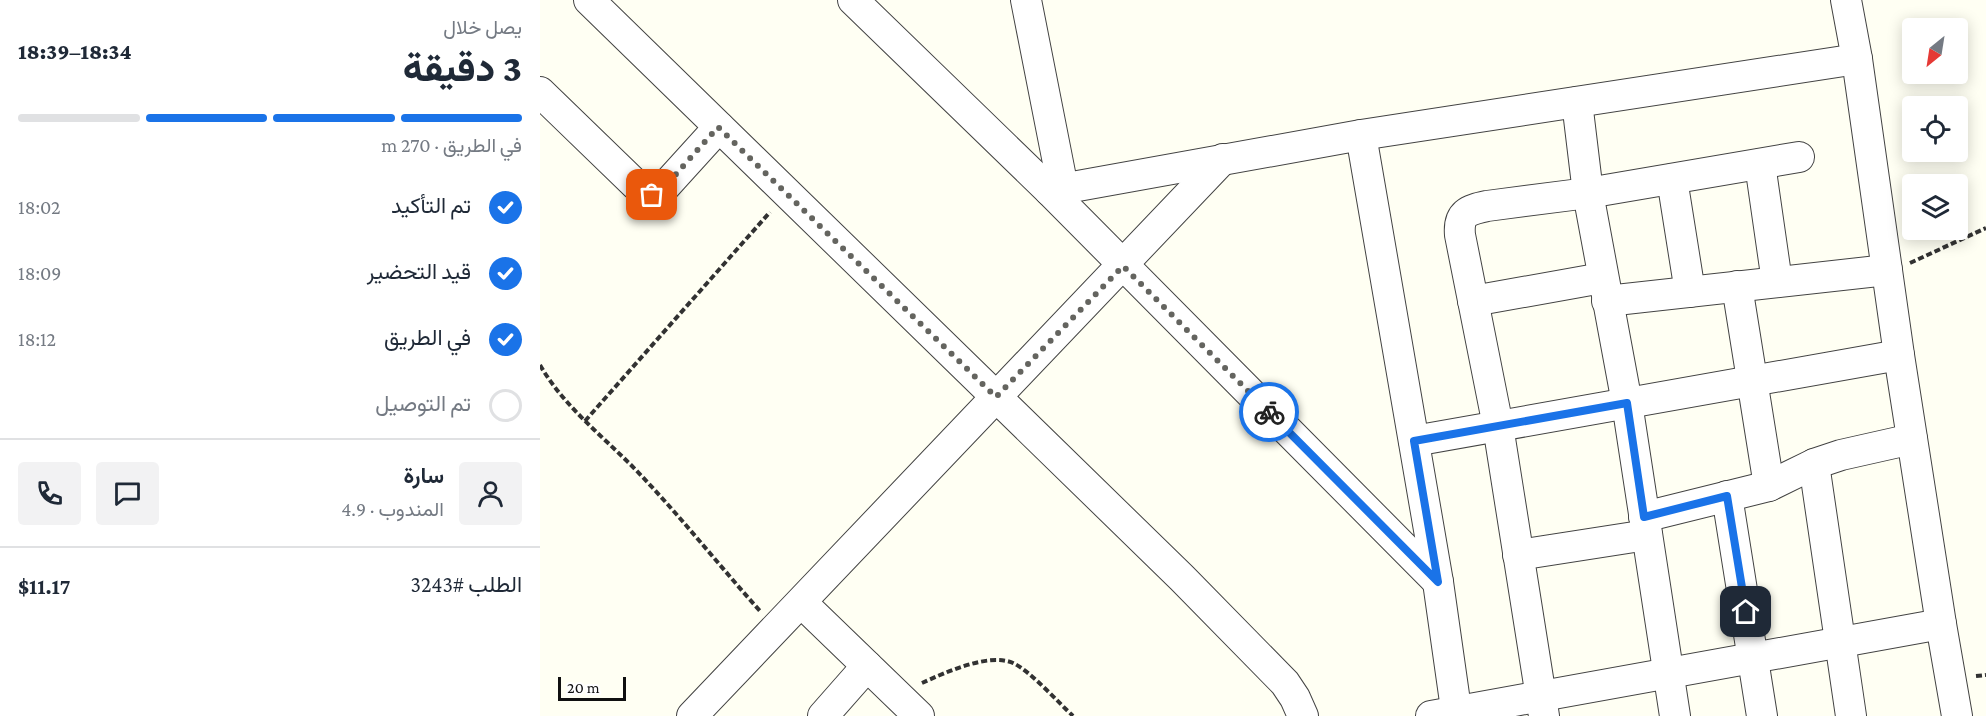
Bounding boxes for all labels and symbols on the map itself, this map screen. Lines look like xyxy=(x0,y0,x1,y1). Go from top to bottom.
north arrow xyxy=(1902,18,1968,84)
pin xyxy=(626,169,677,220)
courier xyxy=(1239,382,1299,442)
pin xyxy=(1720,586,1771,637)
scale bar xyxy=(558,674,626,702)

